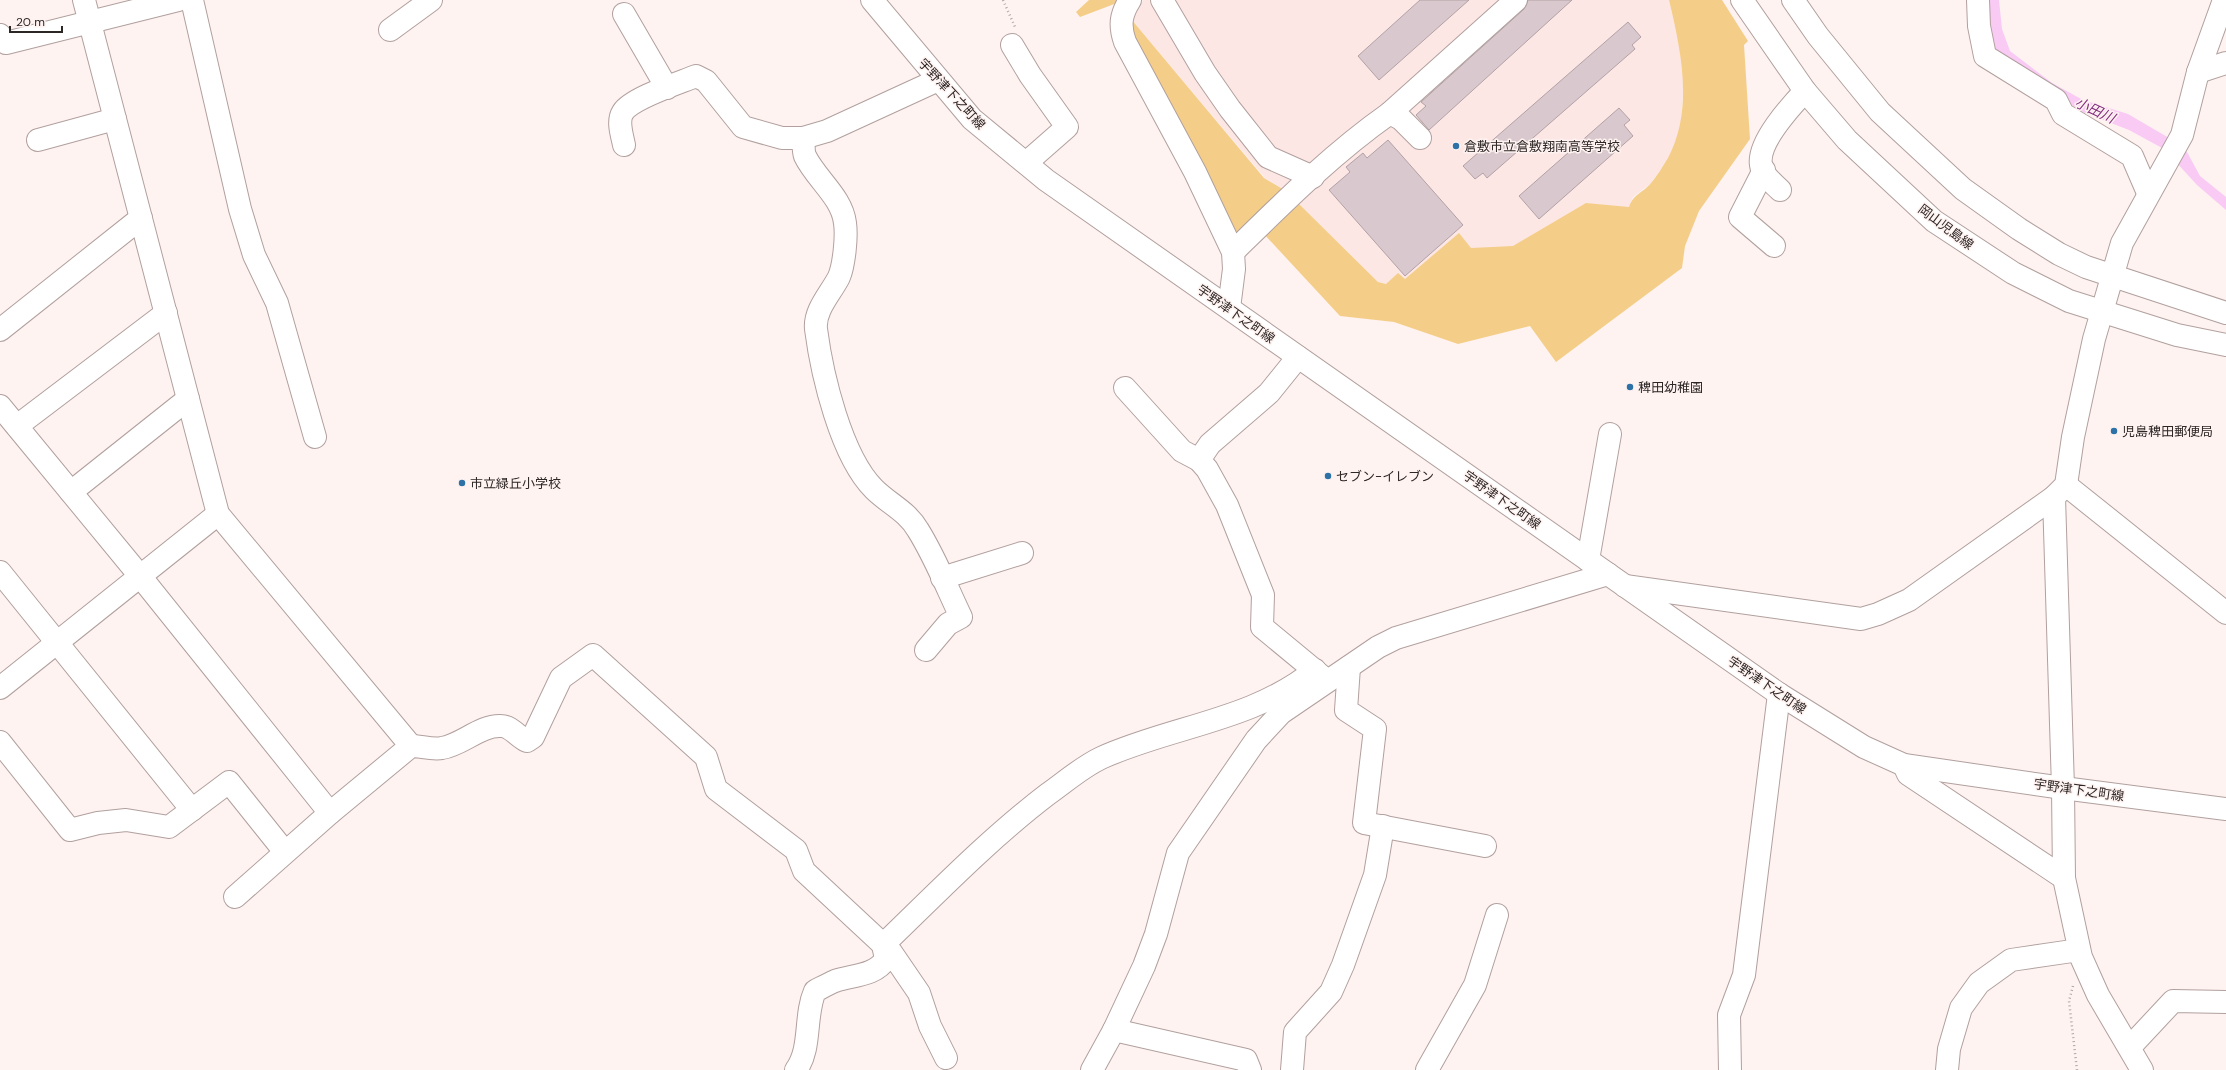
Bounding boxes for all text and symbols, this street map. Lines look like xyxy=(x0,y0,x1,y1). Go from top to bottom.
scale bar xyxy=(10,8,62,34)
text: 20 m xyxy=(16,14,45,30)
street label: 宇野津下之町線 xyxy=(915,55,989,133)
water label: 小田川 xyxy=(2072,93,2120,128)
place label: 倉敷市立倉敷翔南高等学校 xyxy=(1464,138,1620,155)
marker: 倉敷市立倉敷翔南高等学校 xyxy=(1451,141,1461,151)
street label: 岡山児島線 xyxy=(1915,201,1977,253)
street label: 宇野津下之町線 xyxy=(1194,281,1278,347)
place label: 稗田幼稚園 xyxy=(1638,379,1703,396)
marker: 稗田幼稚園 xyxy=(1625,382,1635,392)
place label: 児島稗田郵便局 xyxy=(2122,423,2213,440)
marker: 児島稗田郵便局 xyxy=(2109,426,2119,436)
street label: 宇野津下之町線 xyxy=(1460,467,1544,533)
place label: セブン-イレブン xyxy=(1336,468,1434,485)
marker: セブン-イレブン xyxy=(1323,471,1333,481)
place label: 市立緑丘小学校 xyxy=(470,475,561,492)
marker: 市立緑丘小学校 xyxy=(457,478,467,488)
street label: 宇野津下之町線 xyxy=(1725,653,1809,717)
street label: 宇野津下之町線 xyxy=(2033,775,2125,805)

